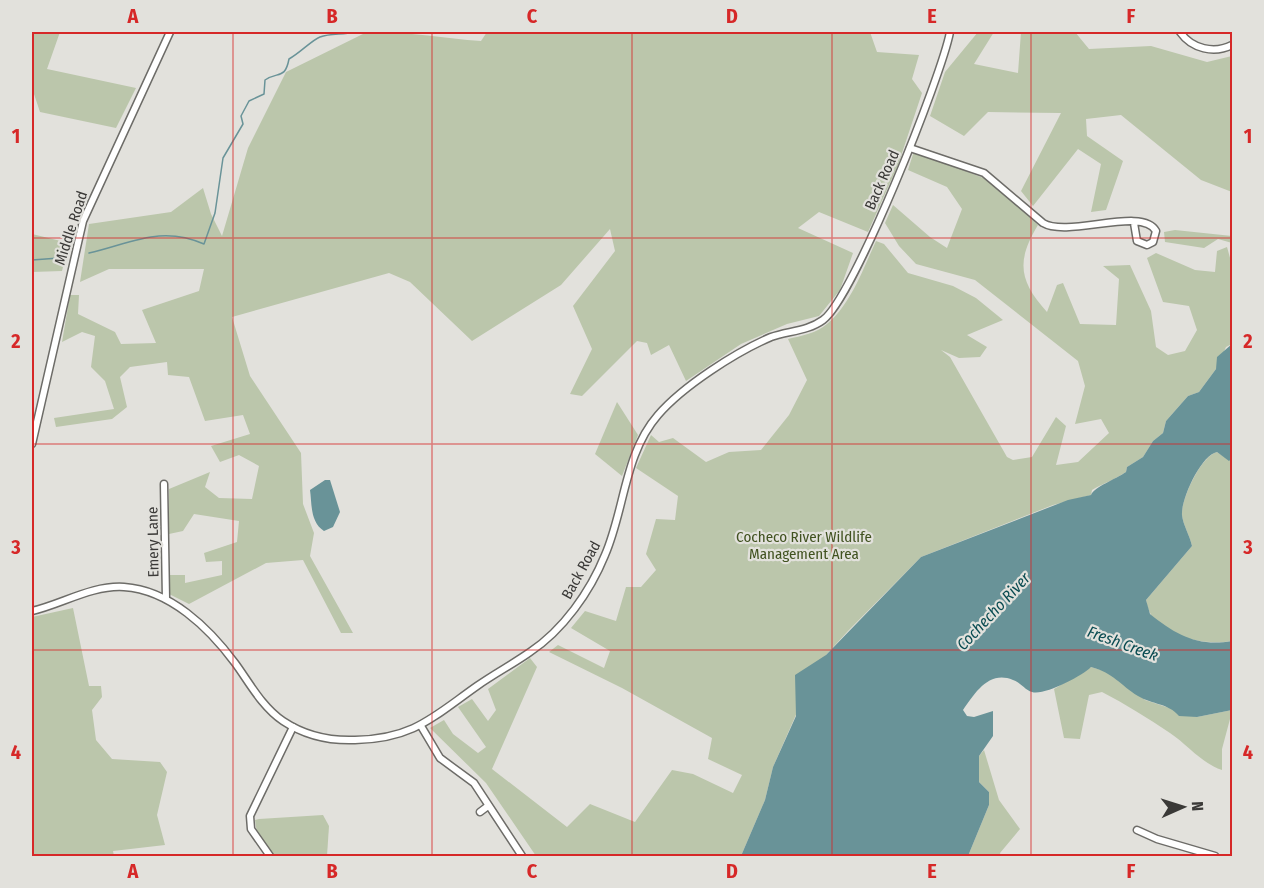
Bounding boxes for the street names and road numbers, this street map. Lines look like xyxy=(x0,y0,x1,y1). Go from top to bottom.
street label: Back Road xyxy=(861,147,903,213)
street label: Middle Road xyxy=(51,189,91,267)
street label: Emery Lane xyxy=(143,507,163,577)
street label: Back Road xyxy=(558,538,604,602)

